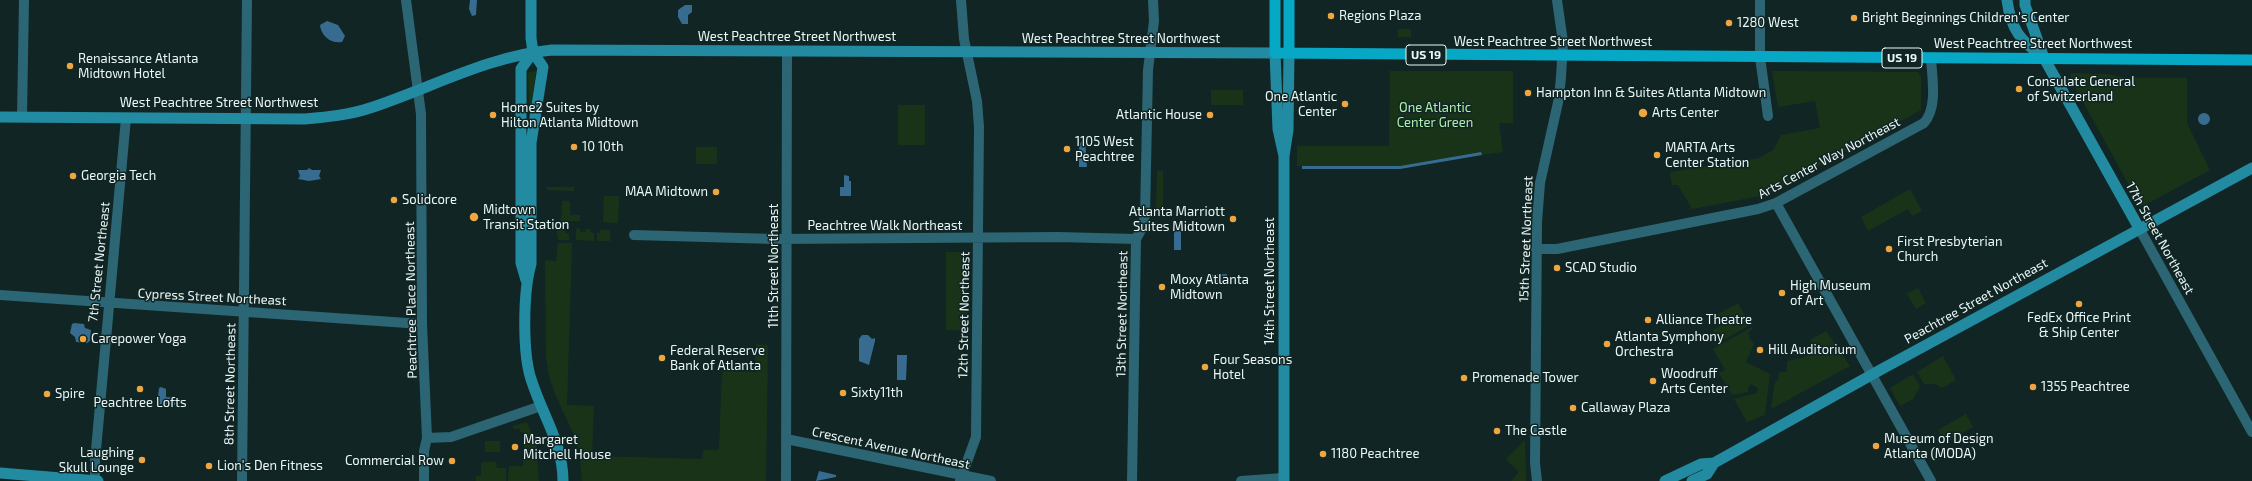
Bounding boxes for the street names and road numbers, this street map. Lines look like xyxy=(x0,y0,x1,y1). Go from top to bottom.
street label: West Peachtree Street Northwest xyxy=(698,29,896,45)
street label: West Peachtree Street Northwest xyxy=(1022,31,1220,47)
street label: West Peachtree Street Northwest xyxy=(1454,34,1652,50)
street label: West Peachtree Street Northwest xyxy=(1934,36,2132,52)
road number: US 19 xyxy=(1406,45,1446,65)
road number: US 19 xyxy=(1882,48,1922,68)
street label: West Peachtree Street Northwest xyxy=(120,95,318,111)
street label: Arts Center Way Northeast xyxy=(1755,114,1903,202)
street label: 15th Street Northeast xyxy=(1516,176,1536,302)
street label: 17th Street Northeast xyxy=(2123,179,2197,297)
street label: 7th Street Northeast xyxy=(85,201,113,323)
street label: 11th Street Northeast xyxy=(766,204,782,328)
street label: 14th Street Northeast xyxy=(1262,217,1278,345)
street label: Peachtree Walk Northeast xyxy=(807,218,963,234)
street label: Peachtree Place Northeast xyxy=(402,221,420,379)
street label: 13th Street Northeast xyxy=(1113,250,1131,378)
street label: 12th Street Northeast xyxy=(955,251,973,379)
street label: Peachtree Street Northeast xyxy=(1902,255,2050,347)
street label: Cypress Street Northeast xyxy=(137,285,287,309)
street label: 8th Street Northeast xyxy=(221,323,239,445)
street label: Crescent Avenue Northeast xyxy=(811,424,971,472)

